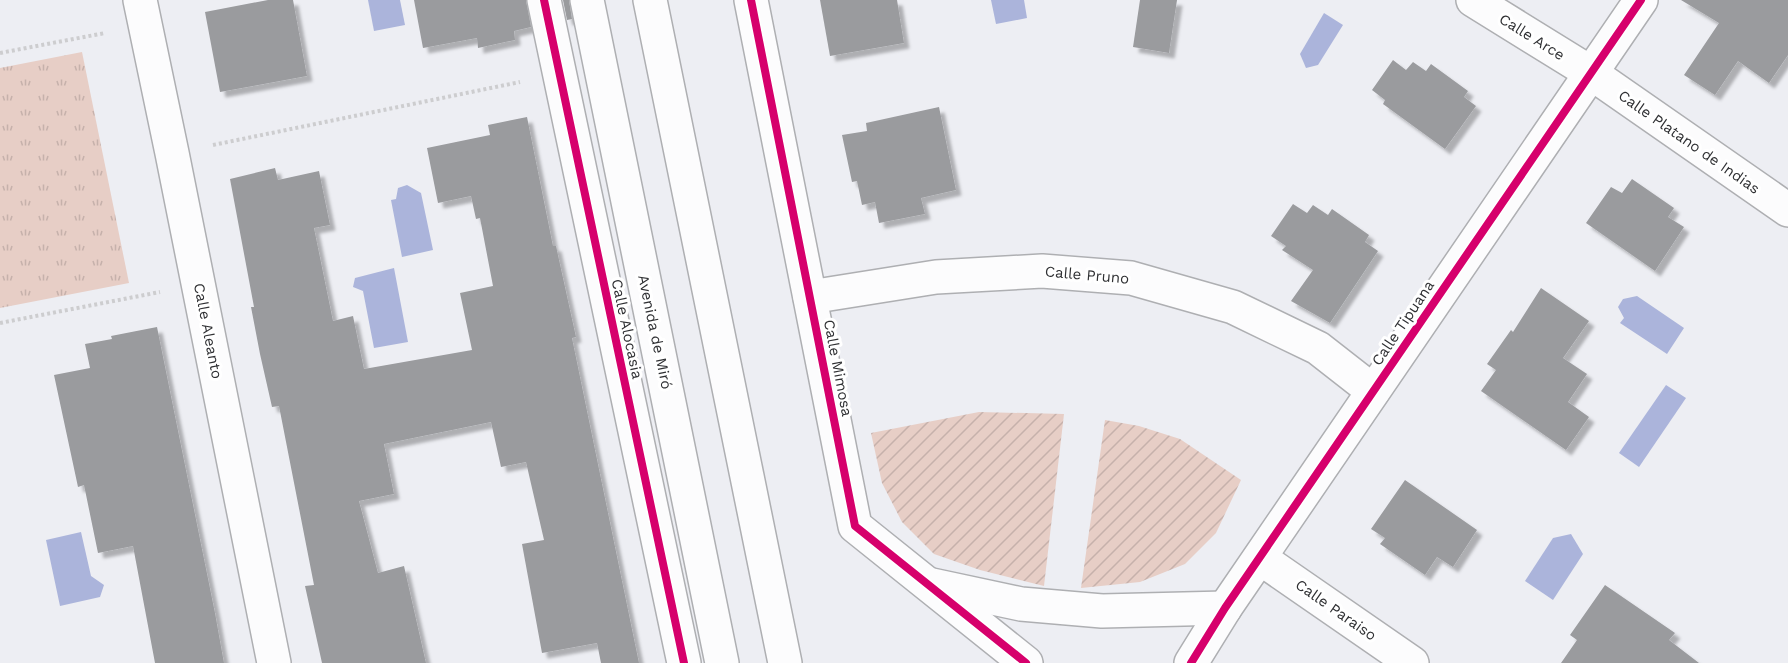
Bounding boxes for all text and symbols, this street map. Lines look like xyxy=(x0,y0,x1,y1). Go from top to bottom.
street label: Calle Arce xyxy=(1496,10,1568,64)
street label: Calle Platano de Indias xyxy=(1615,86,1763,198)
street label: Calle Pruno xyxy=(1044,262,1130,288)
street label: Avenida de Miró xyxy=(634,273,676,391)
street label: Calle Tipuana xyxy=(1368,276,1438,369)
street label: Calle Alocasia xyxy=(608,277,647,381)
street label: Calle Aleanto xyxy=(190,282,226,380)
street label: Calle Mimosa xyxy=(820,318,856,418)
street label: Calle Paraiso xyxy=(1292,575,1380,645)

